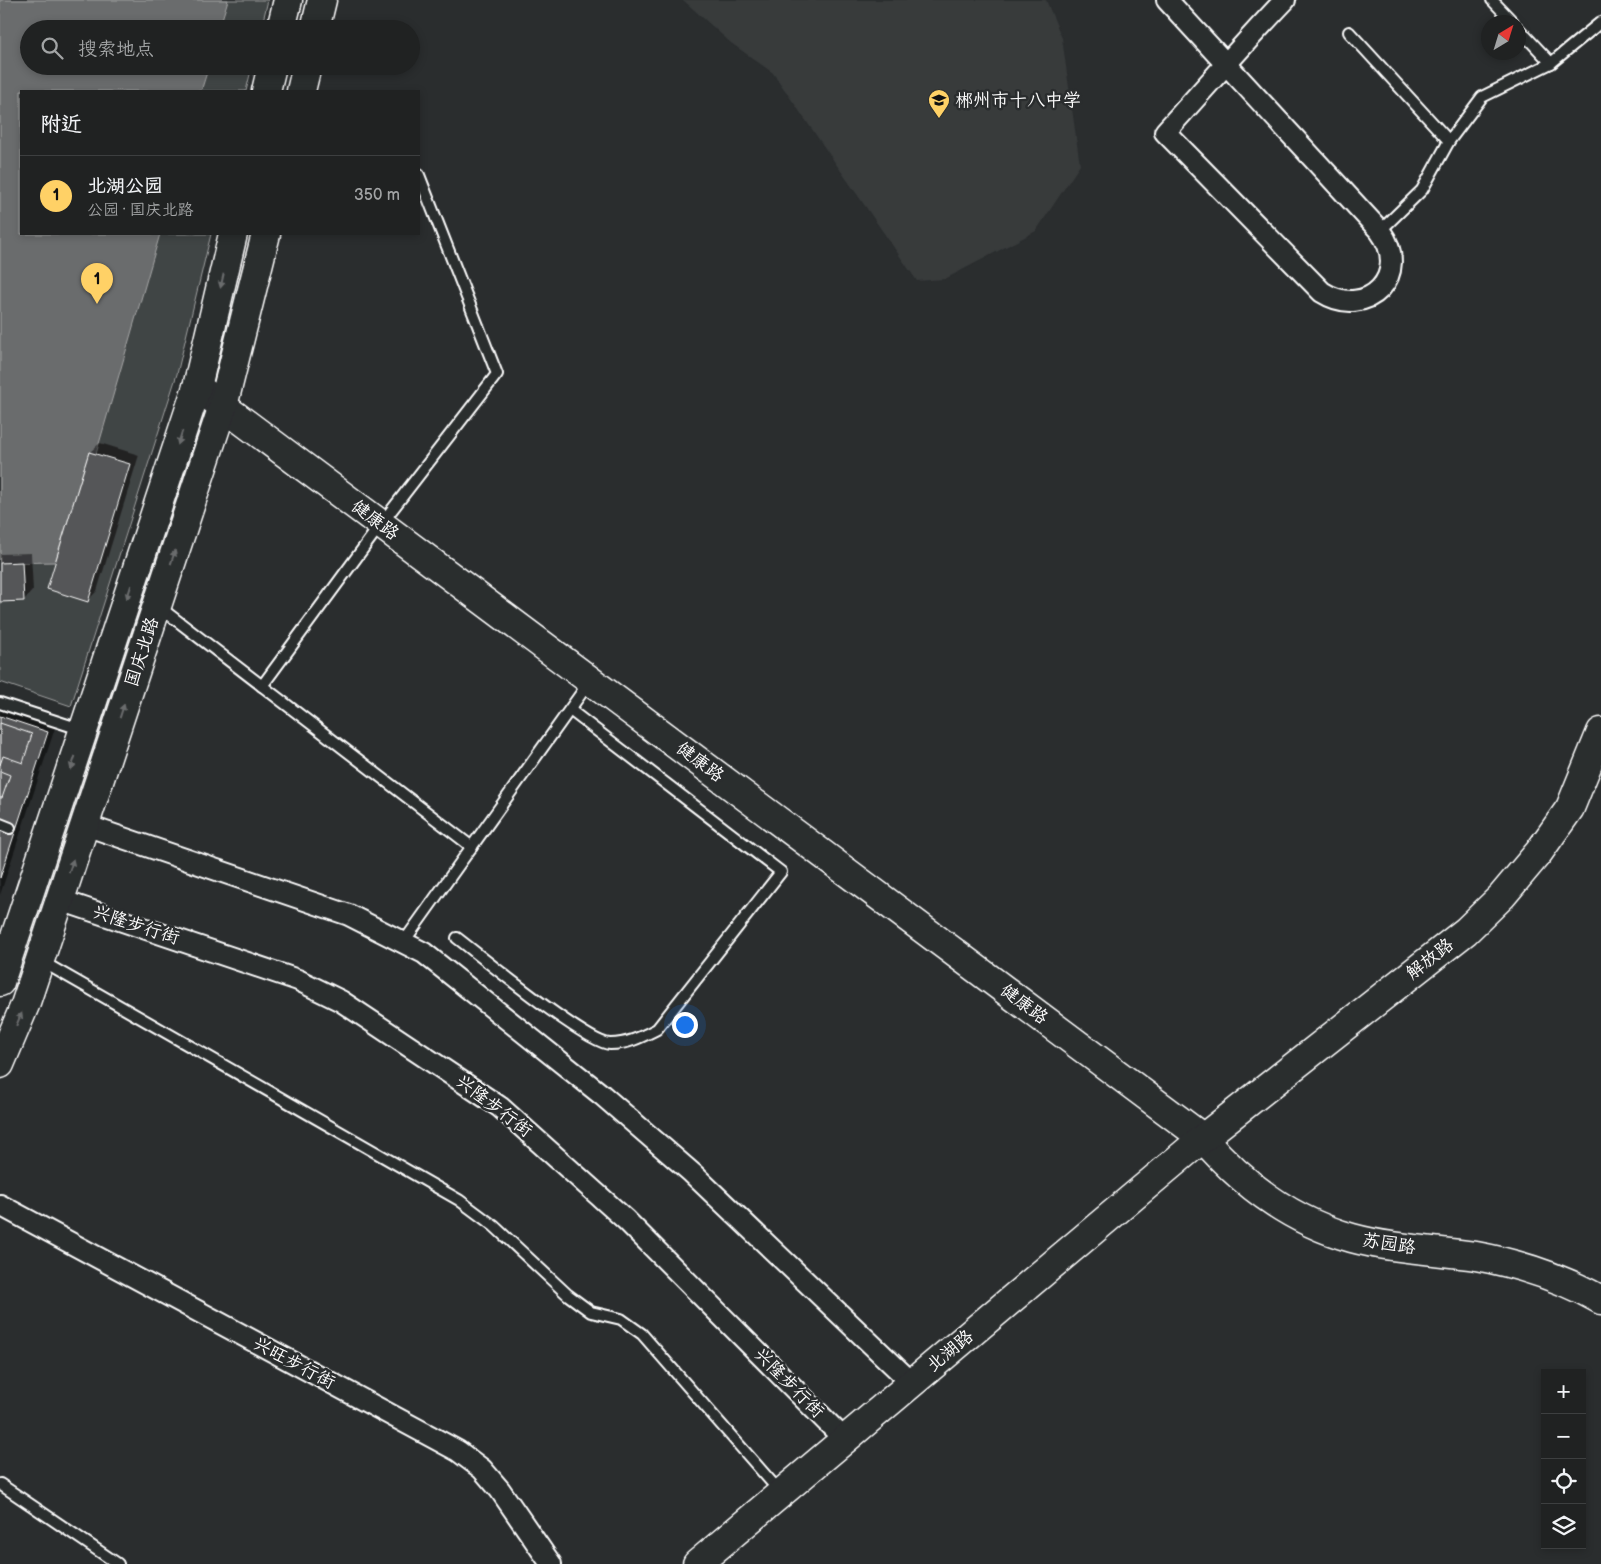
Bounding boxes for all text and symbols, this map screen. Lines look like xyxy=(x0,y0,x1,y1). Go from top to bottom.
north arrow xyxy=(1481,15,1526,60)
search box xyxy=(20,20,420,75)
icon: search xyxy=(38,34,66,62)
text: 搜索地点 xyxy=(78,38,154,61)
school or university icon: 郴州市十八中学 xyxy=(927,88,951,119)
place label: 郴州市十八中学 xyxy=(955,90,1081,111)
text: 附近 xyxy=(40,112,82,137)
text: 北湖公园 xyxy=(87,175,163,198)
text: 1 xyxy=(53,186,59,205)
text: 350 m xyxy=(354,186,400,205)
text: 公园 · 国庆北路 xyxy=(87,201,193,220)
pin: 1 xyxy=(81,263,113,304)
one-way arrow xyxy=(218,274,226,289)
one-way arrow xyxy=(176,431,184,446)
street label: 健康路 xyxy=(347,495,403,545)
one-way arrow xyxy=(169,549,177,564)
one-way arrow xyxy=(125,585,132,600)
street label: 国庆北路 xyxy=(121,615,163,689)
one-way arrow xyxy=(119,704,126,719)
street label: 健康路 xyxy=(672,737,728,787)
one-way arrow xyxy=(68,756,76,771)
one-way arrow xyxy=(68,858,75,873)
street label: 兴隆步行街 xyxy=(90,901,182,949)
street label: 解放路 xyxy=(1402,934,1458,984)
street label: 健康路 xyxy=(996,979,1052,1029)
one-way arrow xyxy=(16,1012,23,1027)
your location xyxy=(672,1012,698,1038)
street label: 兴隆步行街 xyxy=(452,1071,536,1141)
street label: 苏园路 xyxy=(1361,1229,1417,1259)
street label: 北湖路 xyxy=(923,1326,977,1376)
street label: 兴旺步行街 xyxy=(249,1333,339,1393)
street label: 兴隆步行街 xyxy=(750,1344,828,1422)
map controls xyxy=(1541,1369,1586,1549)
button: + xyxy=(1541,1369,1586,1414)
button: − xyxy=(1541,1414,1586,1459)
button: locate xyxy=(1541,1459,1586,1504)
button: layers xyxy=(1541,1504,1586,1549)

